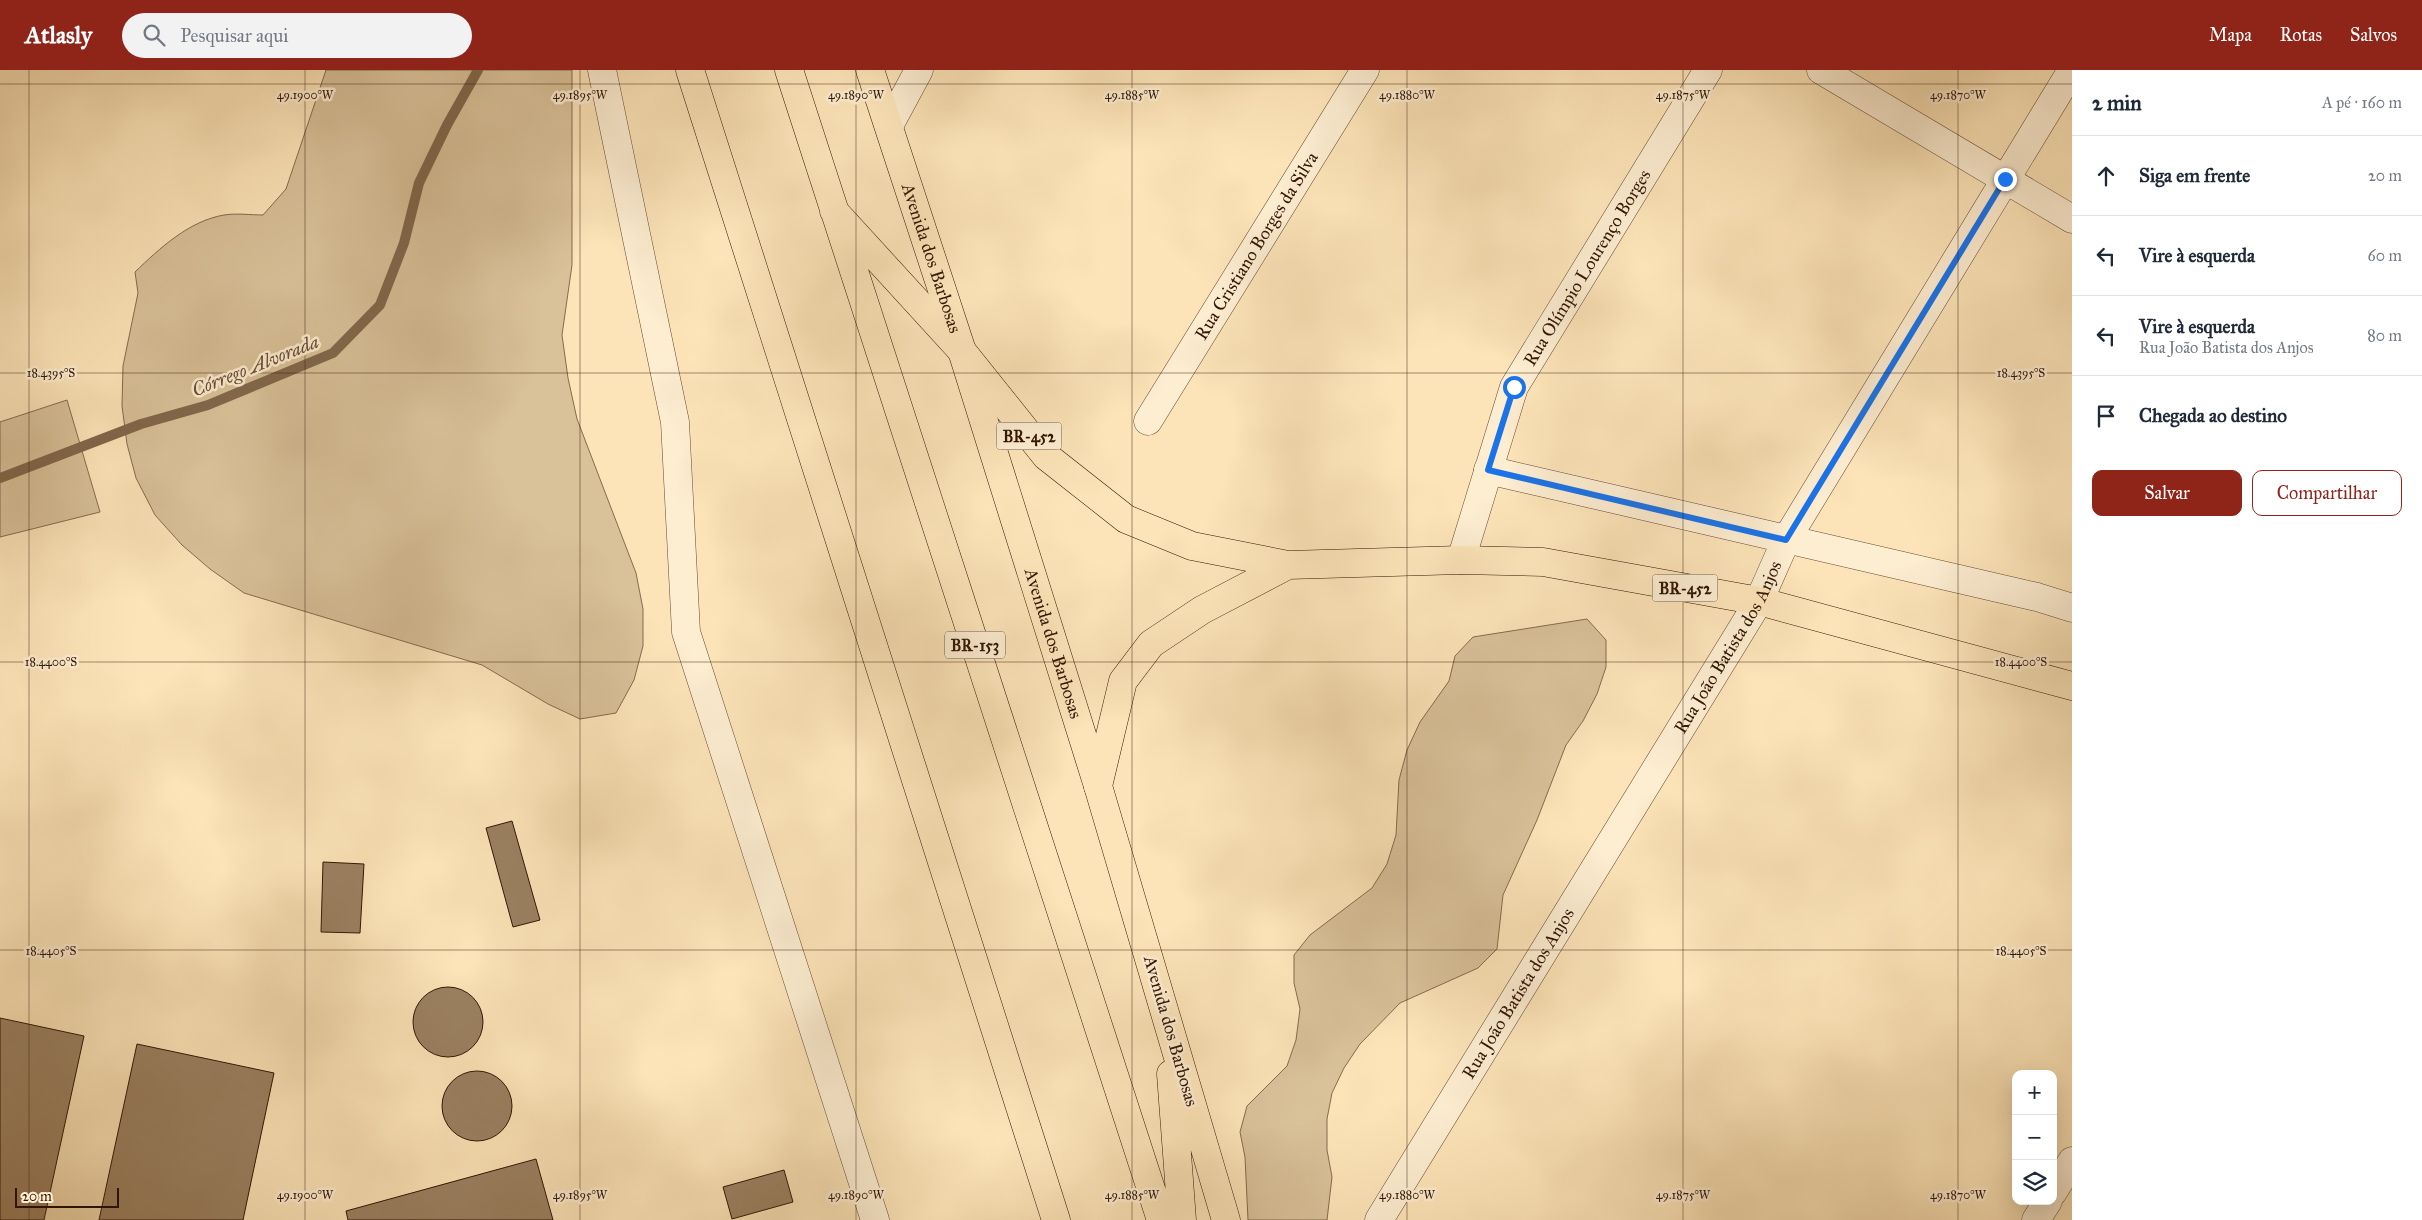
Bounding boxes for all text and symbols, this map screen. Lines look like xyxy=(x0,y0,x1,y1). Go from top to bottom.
search box xyxy=(122,13,472,58)
text: Atlasly xyxy=(25,20,92,50)
icon: search xyxy=(140,21,168,49)
text: Pesquisar aqui xyxy=(180,24,289,47)
text: Mapa xyxy=(2209,24,2252,46)
text: Rotas xyxy=(2280,24,2322,46)
text: Salvos xyxy=(2350,24,2397,46)
text: 49.1900°W xyxy=(277,88,334,102)
text: 49.1895°W xyxy=(553,88,608,102)
text: 49.1890°W xyxy=(828,88,885,102)
text: 49.1885°W xyxy=(1105,88,1160,102)
text: 49.1880°W xyxy=(1379,88,1436,102)
text: 49.1875°W xyxy=(1656,88,1711,102)
text: 49.1870°W xyxy=(1930,88,1987,102)
text: 2 min xyxy=(2092,90,2142,116)
text: A pé · 160 m xyxy=(2322,93,2402,112)
street label: Rua Cristiano Borges da Silva xyxy=(1190,147,1323,344)
icon: ahead xyxy=(2092,162,2120,190)
text: Siga em frente xyxy=(2139,164,2250,187)
street label: Rua Olímpio Lourenço Borges xyxy=(1519,165,1656,370)
text: 20 m xyxy=(2368,166,2402,185)
route end xyxy=(1994,168,2017,191)
street label: Avenida dos Barbosas xyxy=(897,180,966,336)
icon: left xyxy=(2092,242,2120,270)
text: Vire à esquerda xyxy=(2139,244,2255,267)
text: 60 m xyxy=(2368,246,2402,265)
text: Vire à esquerda xyxy=(2139,315,2255,338)
icon: left xyxy=(2092,322,2120,350)
text: 80 m xyxy=(2367,326,2402,345)
water label: Córrego Alvorada xyxy=(188,330,322,401)
text: Rua João Batista dos Anjos xyxy=(2139,338,2314,357)
text: 18.4395°S xyxy=(27,366,75,380)
text: 18.4395°S xyxy=(1997,366,2045,380)
route start xyxy=(1503,376,1526,399)
icon: arrive xyxy=(2092,402,2120,430)
text: Chegada ao destino xyxy=(2139,404,2287,427)
road number: BR-452 xyxy=(996,422,1062,450)
button: Salvar xyxy=(2092,470,2242,516)
button: Compartilhar xyxy=(2252,470,2402,516)
street label: Rua João Batista dos Anjos xyxy=(1669,557,1786,738)
street label: Avenida dos Barbosas xyxy=(1019,565,1087,721)
road number: BR-452 xyxy=(1652,574,1718,602)
road number: BR-153 xyxy=(945,632,1005,658)
text: 18.4400°S xyxy=(25,655,77,669)
text: 18.4400°S xyxy=(1995,655,2047,669)
street label: Rua João Batista dos Anjos xyxy=(1457,904,1579,1083)
text: 18.4405°S xyxy=(26,944,77,958)
text: 18.4405°S xyxy=(1996,944,2047,958)
street label: Avenida dos Barbosas xyxy=(1139,952,1203,1109)
map controls xyxy=(2012,1070,2057,1205)
button: + xyxy=(2012,1070,2057,1115)
button: − xyxy=(2012,1115,2057,1160)
button: layers xyxy=(2012,1160,2057,1205)
scale bar xyxy=(15,1185,119,1208)
text: 20 m xyxy=(22,1188,52,1205)
text: 49.1900°W xyxy=(277,1188,334,1202)
text: 49.1895°W xyxy=(553,1188,608,1202)
text: 49.1890°W xyxy=(828,1188,885,1202)
text: 49.1885°W xyxy=(1105,1188,1160,1202)
text: 49.1880°W xyxy=(1379,1188,1436,1202)
text: 49.1875°W xyxy=(1656,1188,1711,1202)
text: 49.1870°W xyxy=(1930,1188,1987,1202)

